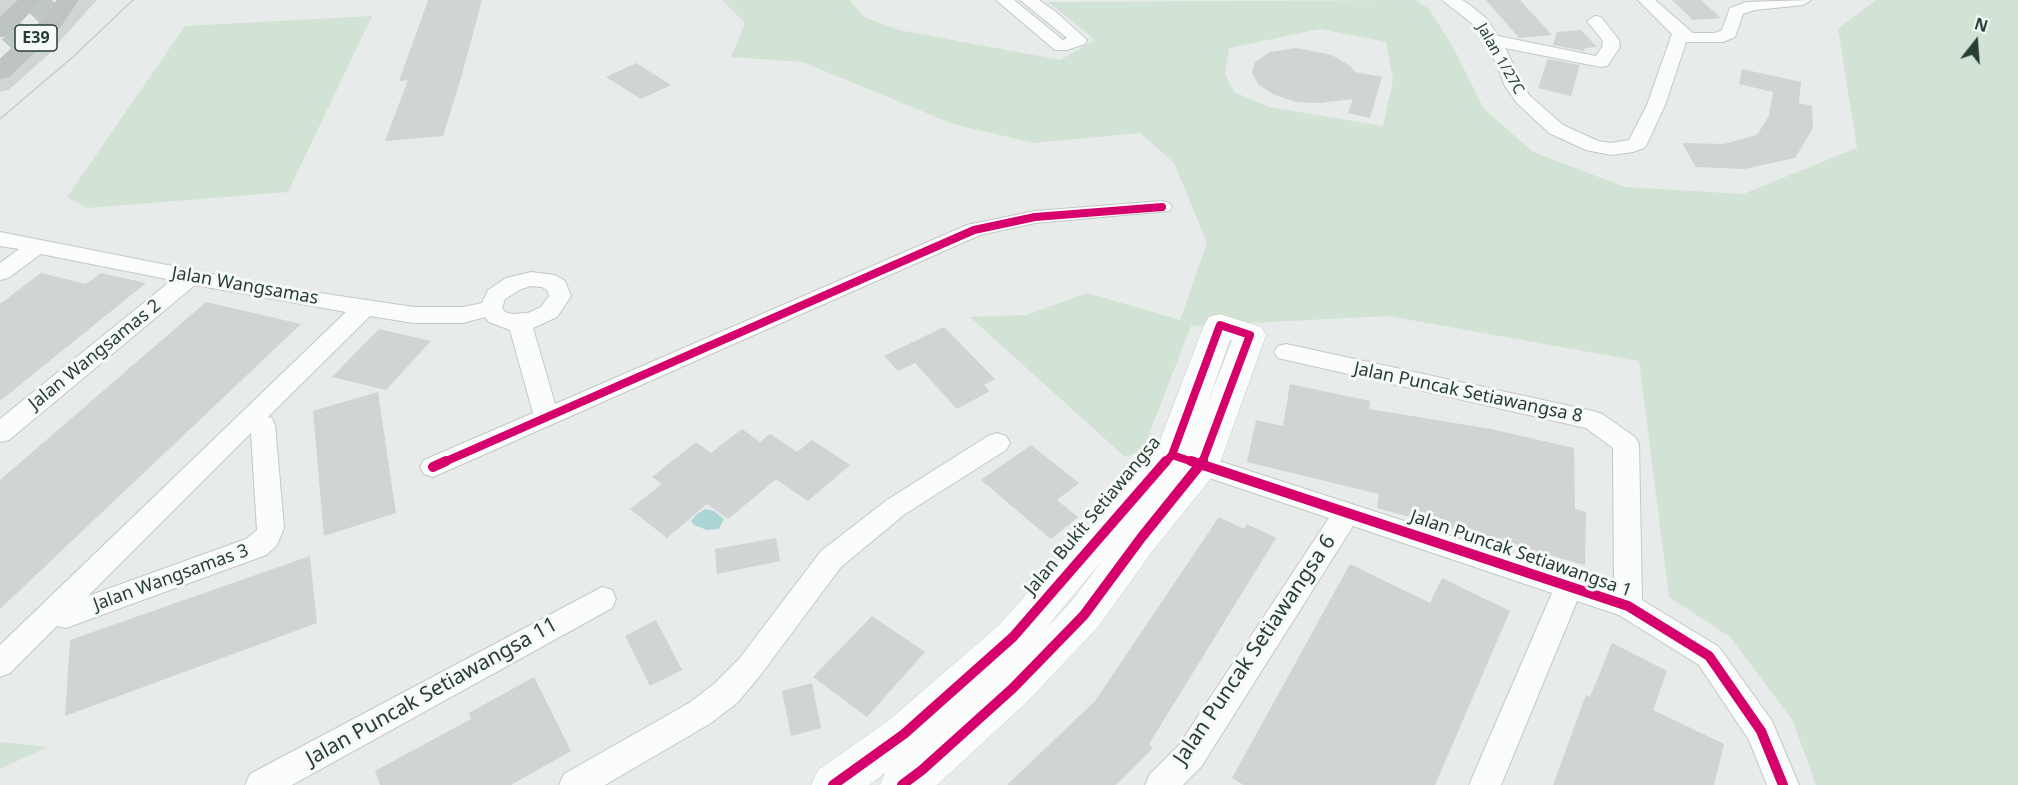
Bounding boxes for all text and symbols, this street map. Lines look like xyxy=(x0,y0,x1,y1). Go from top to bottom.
north arrow xyxy=(1946,12,2006,72)
text: N xyxy=(1972,12,1991,37)
street label: Jalan 1/27C xyxy=(1473,20,1527,98)
road number: E39 xyxy=(15,25,57,51)
street label: Jalan Wangsamas xyxy=(170,262,320,310)
street label: Jalan Wangsamas 2 xyxy=(25,295,165,415)
street label: Jalan Puncak Setiawangsa 8 xyxy=(1352,358,1584,428)
street label: Jalan Bukit Setiawangsa xyxy=(1020,432,1166,600)
street label: Jalan Puncak Setiawangsa 1 xyxy=(1407,506,1635,602)
street label: Jalan Puncak Setiawangsa 6 xyxy=(1169,530,1341,770)
street label: Jalan Wangsamas 3 xyxy=(90,540,252,616)
street label: Jalan Puncak Setiawangsa 11 xyxy=(302,612,562,772)

